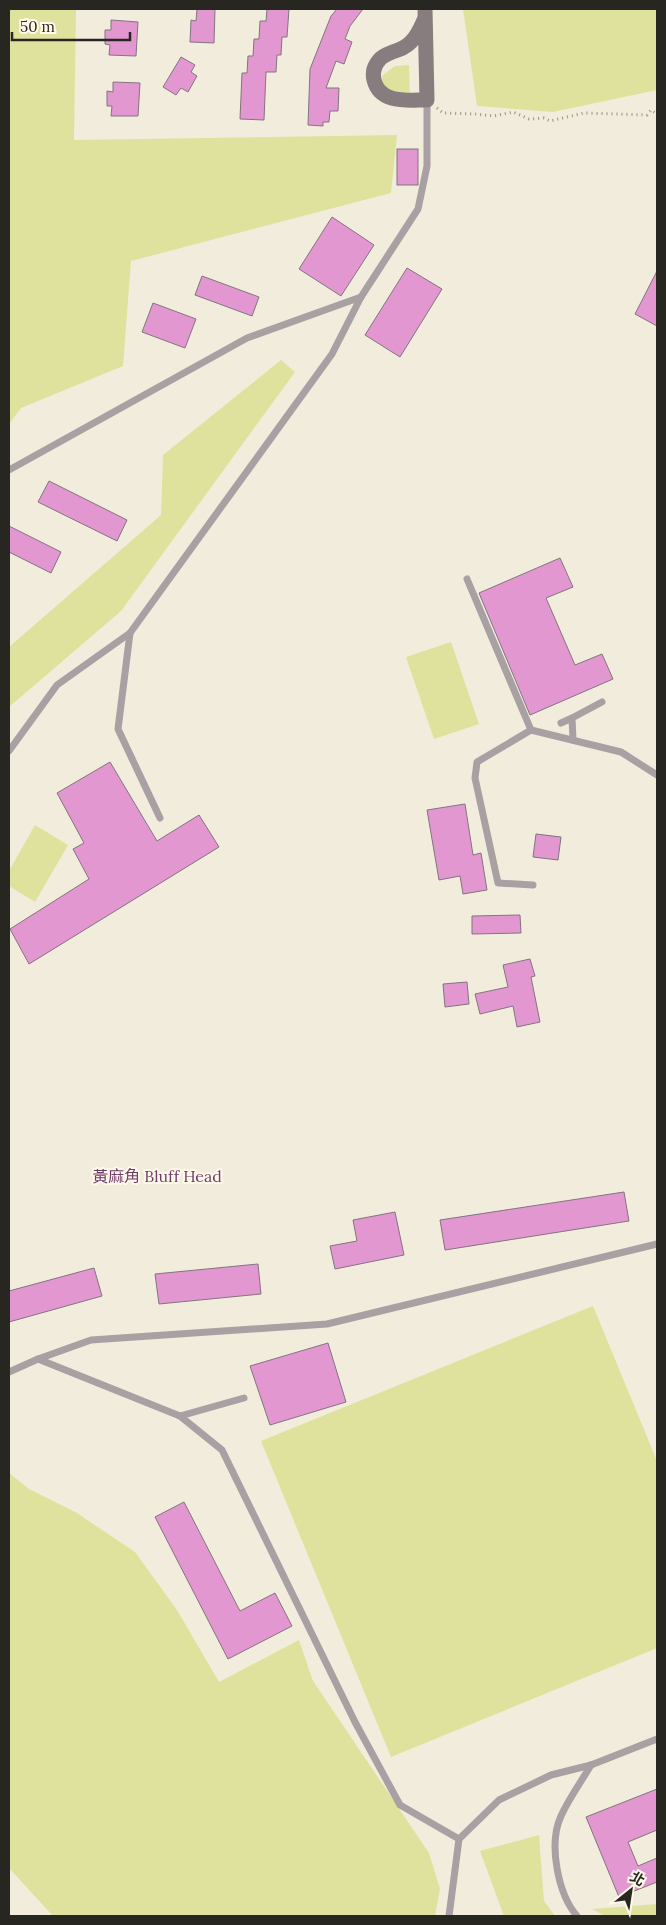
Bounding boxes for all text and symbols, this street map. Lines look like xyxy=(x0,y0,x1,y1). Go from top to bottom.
scale bar xyxy=(12,10,130,42)
text: 50 m xyxy=(20,17,55,36)
district label: 黃麻角 Bluff Head xyxy=(92,1166,222,1186)
north arrow xyxy=(606,1865,656,1915)
text: 北 xyxy=(627,1867,648,1890)

